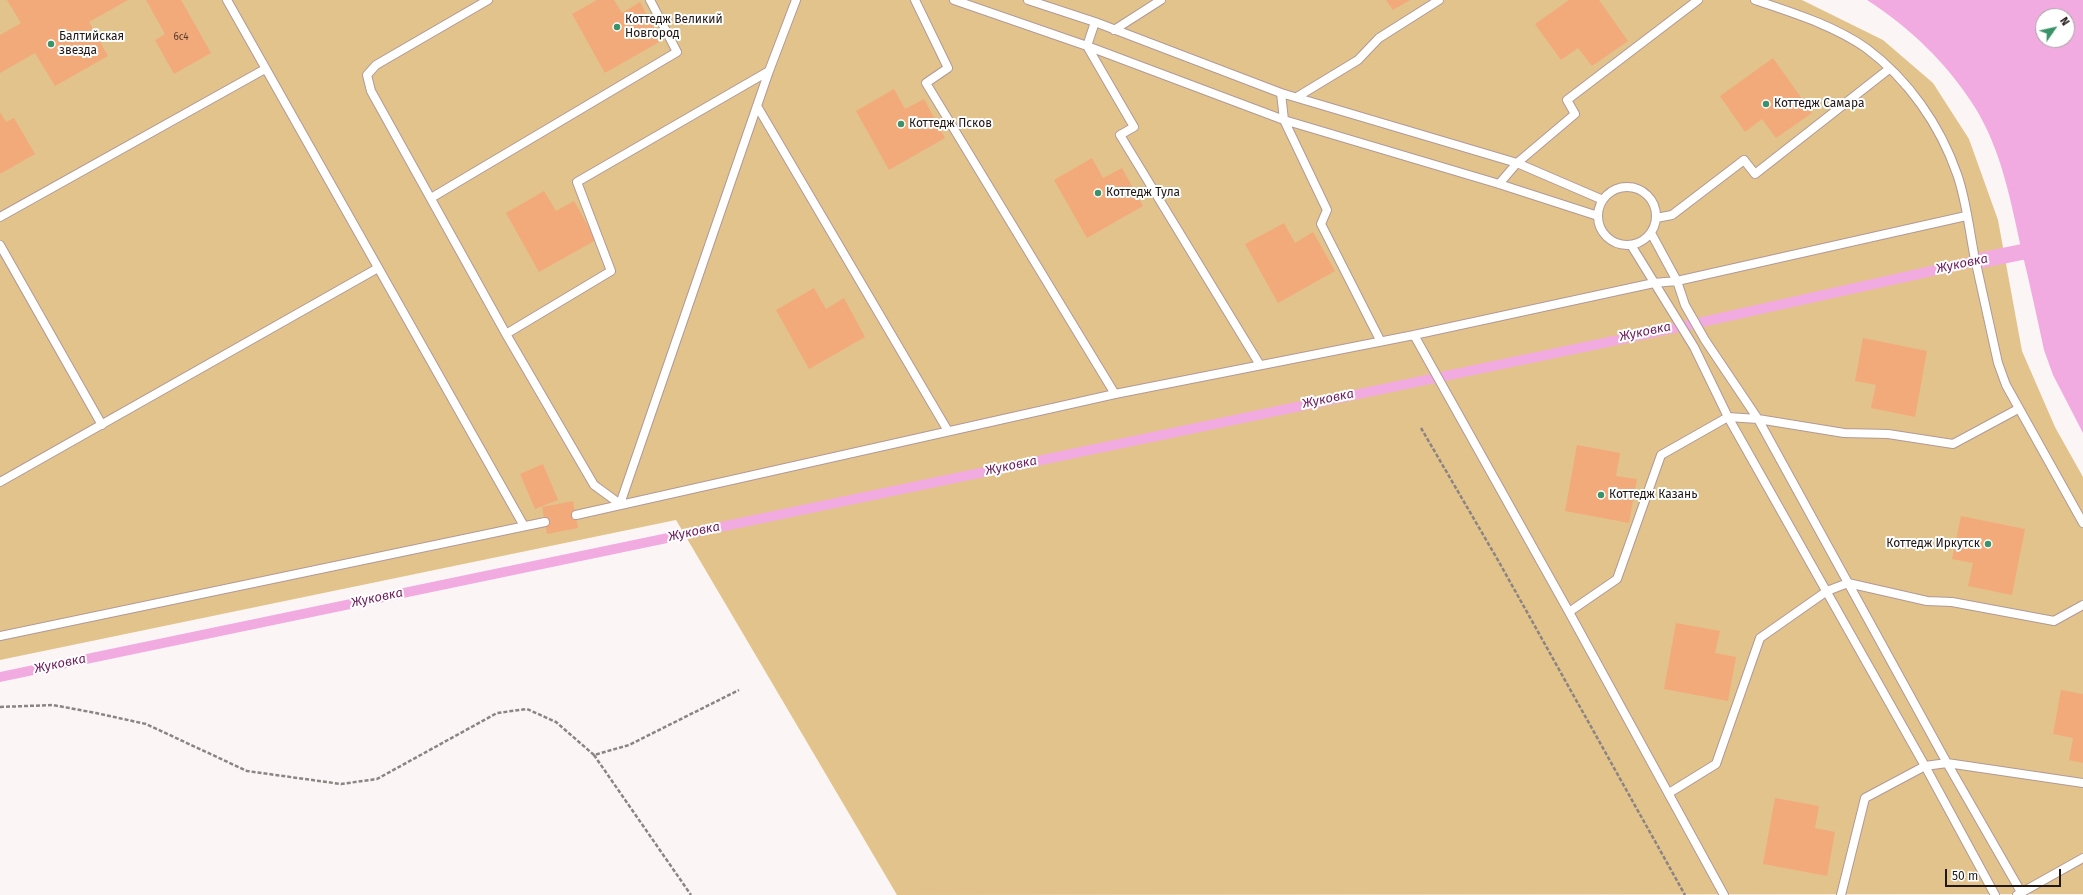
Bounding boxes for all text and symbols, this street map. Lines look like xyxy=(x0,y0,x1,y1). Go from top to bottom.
north arrow xyxy=(2035,8,2075,48)
place label: Коттедж Великий Новгород xyxy=(625,13,723,41)
text: N xyxy=(2057,15,2072,28)
marker: Коттедж Великий Новгород xyxy=(612,22,622,32)
place label: Балтийская звезда xyxy=(59,30,124,58)
house number: 6с4 xyxy=(173,31,189,43)
marker: Балтийская звезда xyxy=(46,39,56,49)
place label: Коттедж Самара xyxy=(1774,97,1864,111)
marker: Коттедж Самара xyxy=(1761,99,1771,109)
place label: Коттедж Псков xyxy=(909,117,992,131)
marker: Коттедж Псков xyxy=(896,119,906,129)
place label: Коттедж Тула xyxy=(1106,186,1180,200)
marker: Коттедж Тула xyxy=(1093,188,1103,198)
water label: Жуковка xyxy=(1935,251,1989,277)
water label: Жуковка xyxy=(1618,319,1672,345)
water label: Жуковка xyxy=(1301,386,1355,412)
water label: Жуковка xyxy=(984,453,1038,479)
place label: Коттедж Казань xyxy=(1609,488,1697,502)
marker: Коттедж Казань xyxy=(1596,490,1606,500)
water label: Жуковка xyxy=(667,519,721,545)
place label: Коттедж Иркутск xyxy=(1886,537,1980,551)
marker: Коттедж Иркутск xyxy=(1983,539,1993,549)
water label: Жуковка xyxy=(350,585,404,611)
water label: Жуковка xyxy=(33,651,87,677)
scale bar xyxy=(1947,861,2063,887)
text: 50 m xyxy=(1952,869,1978,883)

